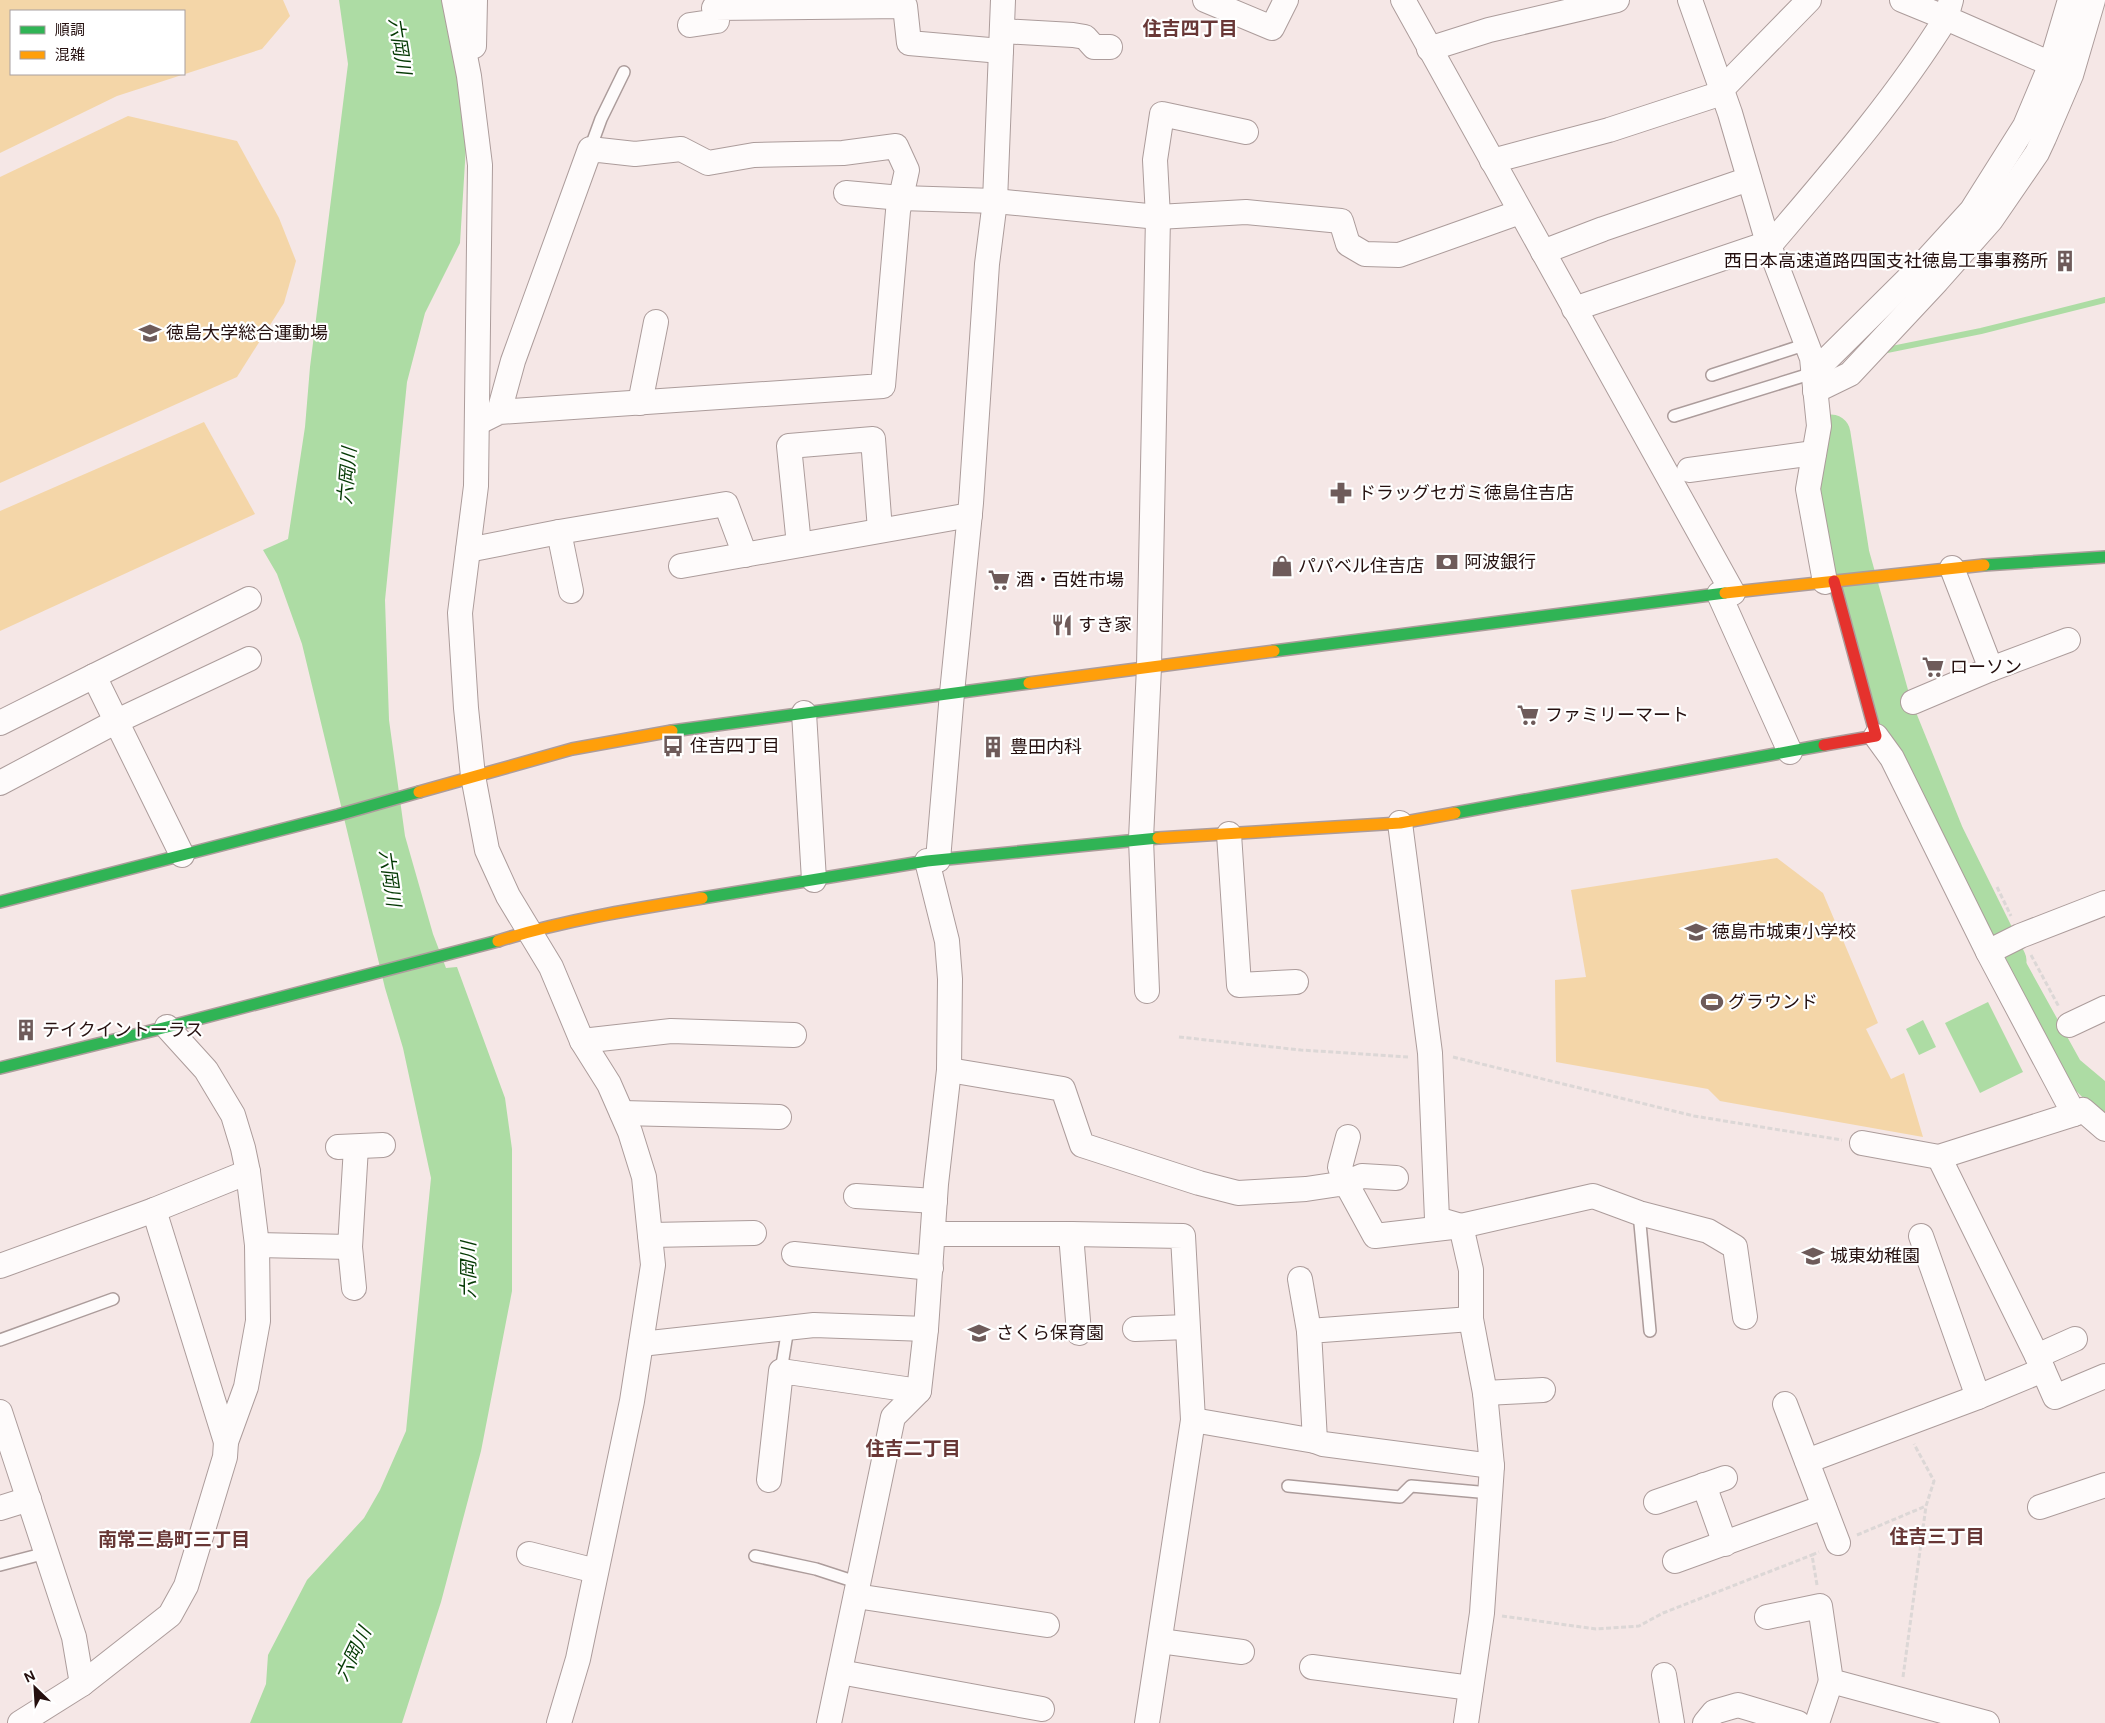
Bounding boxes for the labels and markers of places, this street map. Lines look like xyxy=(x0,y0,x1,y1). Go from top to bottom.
building icon: 西日本高速道路四国支社徳島工事事務所 xyxy=(2052,248,2078,274)
place label: 西日本高速道路四国支社徳島工事事務所 xyxy=(1724,249,2048,273)
school or university icon: 徳島大学総合運動場 xyxy=(137,320,163,346)
place label: 徳島大学総合運動場 xyxy=(166,321,328,345)
pharmacy icon: ドラッグセガミ徳島住吉店 xyxy=(1328,480,1354,506)
place label: ドラッグセガミ徳島住吉店 xyxy=(1358,481,1574,505)
bank icon: 阿波銀行 xyxy=(1434,549,1460,575)
place label: 阿波銀行 xyxy=(1464,550,1536,574)
shop icon: パパベル住吉店 xyxy=(1269,553,1295,579)
place label: パパベル住吉店 xyxy=(1298,554,1424,578)
supermarket icon: 酒・百姓市場 xyxy=(986,567,1012,593)
place label: 酒・百姓市場 xyxy=(1016,568,1124,592)
restaurant icon: すき家 xyxy=(1049,612,1075,638)
place label: すき家 xyxy=(1078,613,1132,637)
supermarket icon: ローソン xyxy=(1920,654,1946,680)
place label: ローソン xyxy=(1950,655,2022,679)
supermarket icon: ファミリーマート xyxy=(1515,702,1541,728)
place label: ファミリーマート xyxy=(1545,703,1689,727)
bus stop icon: 住吉四丁目 xyxy=(660,733,686,759)
place label: 住吉四丁目 xyxy=(690,734,780,758)
building icon: 豊田内科 xyxy=(980,734,1006,760)
place label: 豊田内科 xyxy=(1010,735,1082,759)
school or university icon: 徳島市城東小学校 xyxy=(1683,919,1709,945)
place label: 徳島市城東小学校 xyxy=(1712,920,1856,944)
sports icon: グラウンド xyxy=(1699,989,1725,1015)
place label: グラウンド xyxy=(1728,990,1818,1014)
building icon: テイクイントーラス xyxy=(13,1017,39,1043)
place label: テイクイントーラス xyxy=(42,1018,203,1042)
school or university icon: 城東幼稚園 xyxy=(1800,1243,1826,1269)
place label: 城東幼稚園 xyxy=(1830,1244,1920,1268)
school or university icon: さくら保育園 xyxy=(966,1320,992,1346)
place label: さくら保育園 xyxy=(996,1321,1104,1345)

